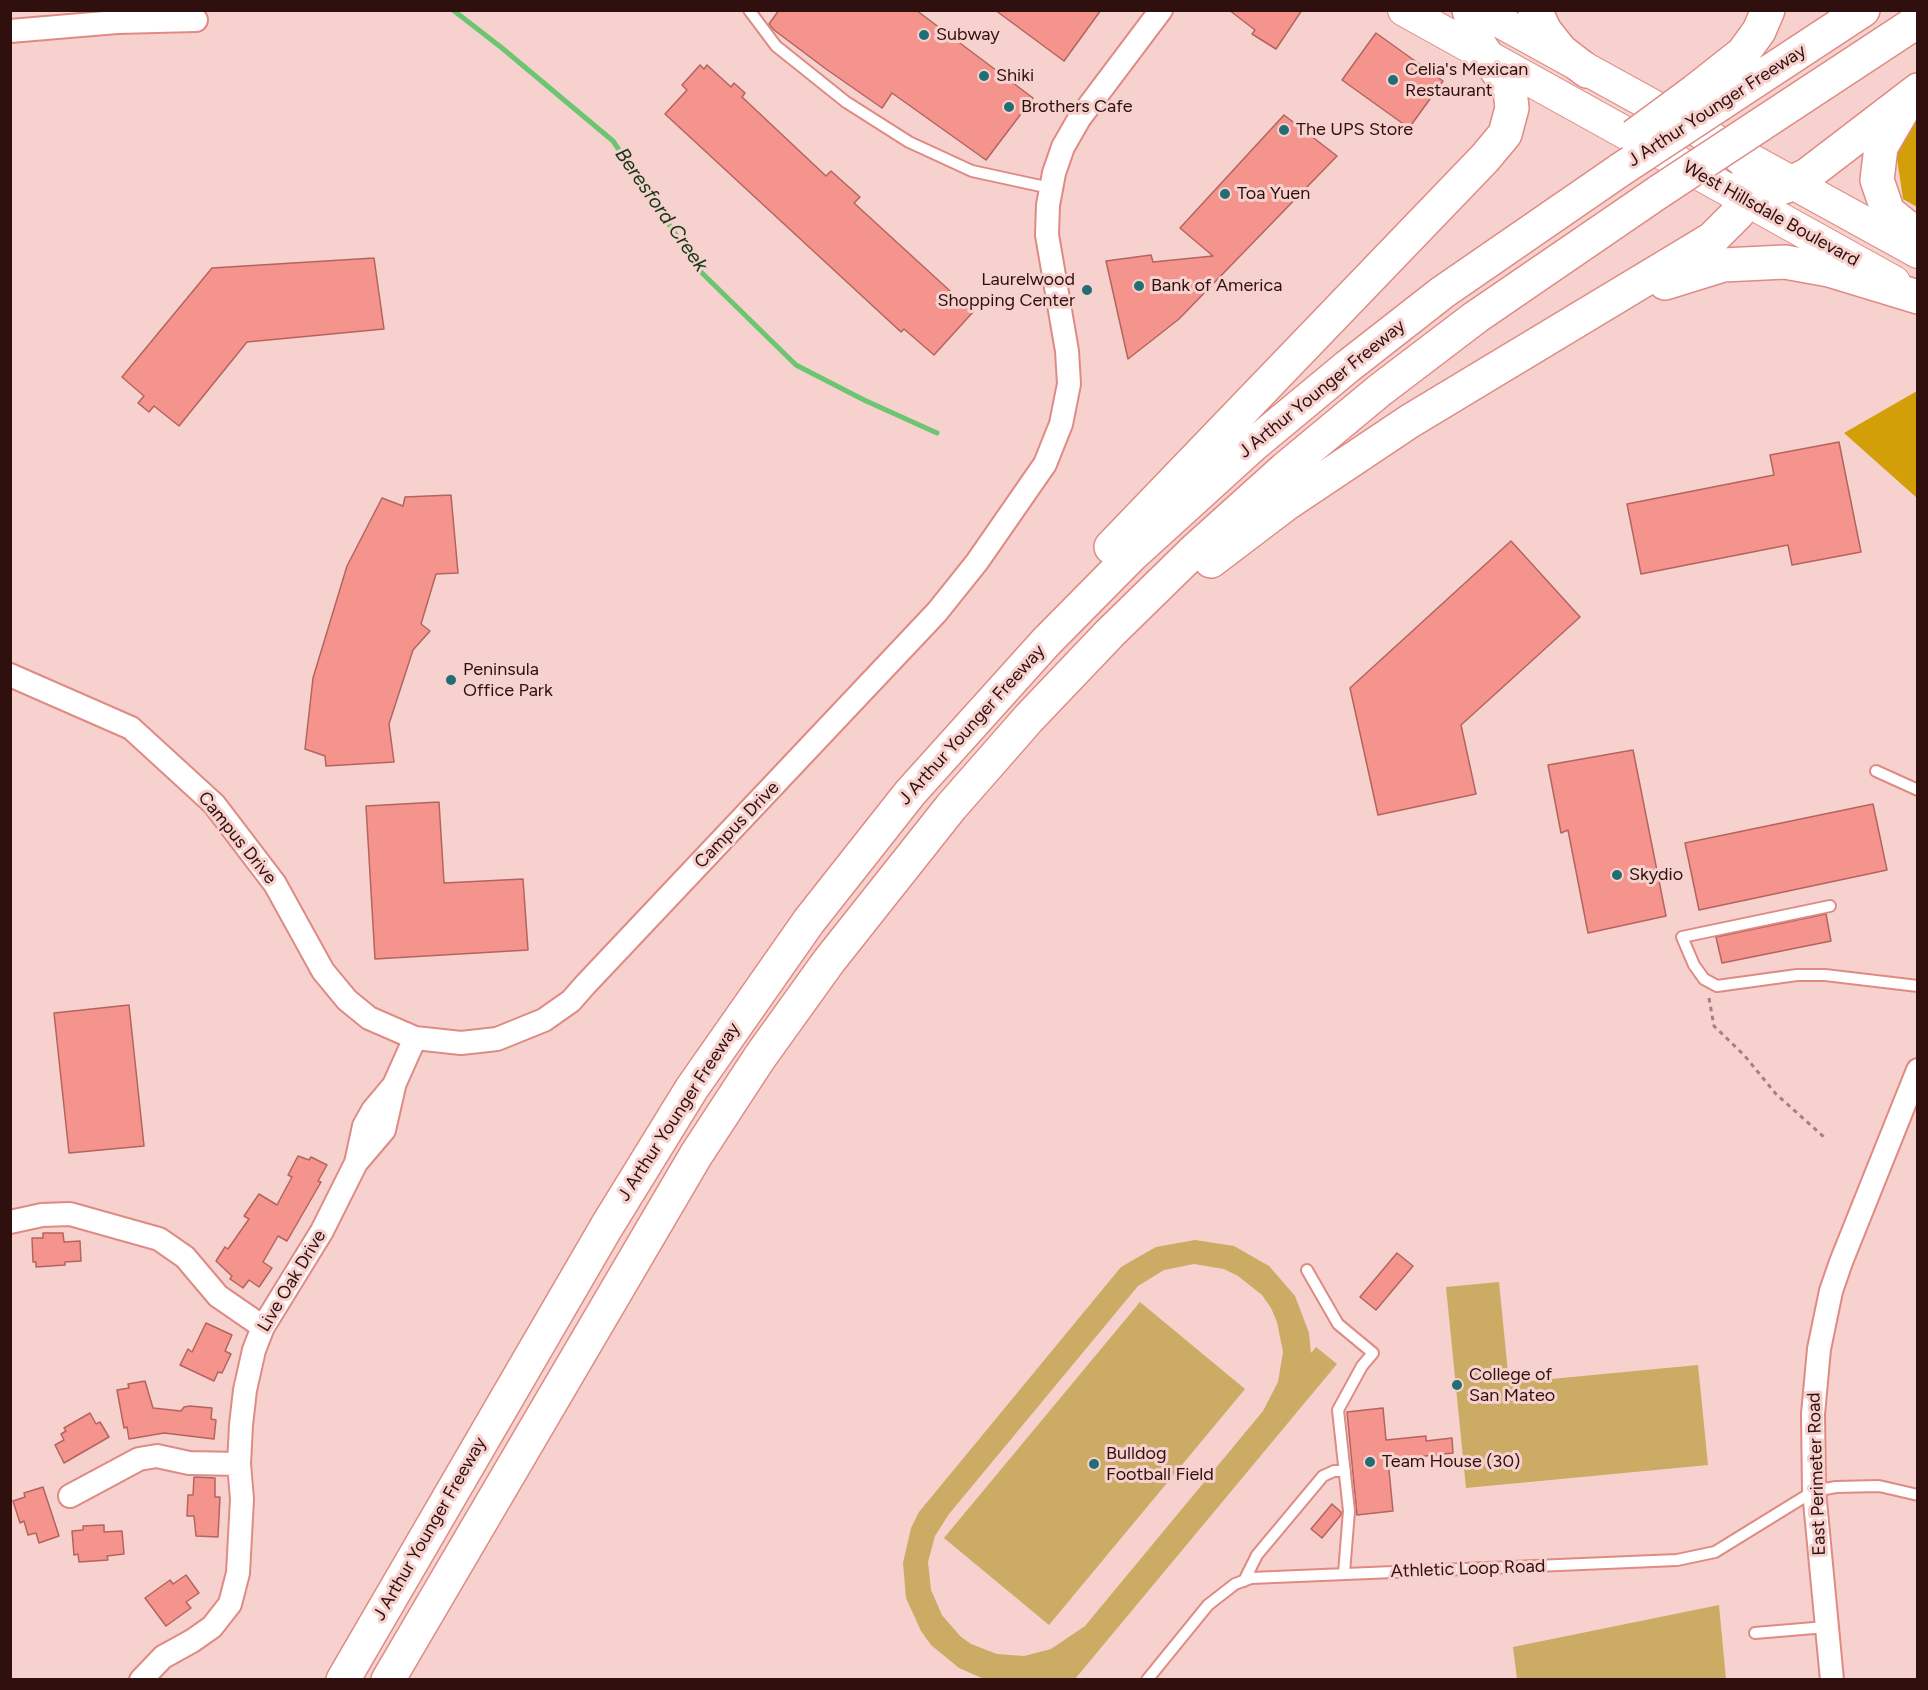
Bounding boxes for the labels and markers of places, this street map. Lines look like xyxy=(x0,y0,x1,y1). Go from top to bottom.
place label: Subway xyxy=(936,24,1000,46)
marker: Subway xyxy=(917,28,931,42)
place label: Celia's Mexican Restaurant xyxy=(1405,59,1528,101)
place label: Shiki xyxy=(996,65,1034,87)
marker: Shiki xyxy=(977,69,991,83)
marker: Celia's Mexican Restaurant xyxy=(1386,73,1400,87)
place label: Brothers Cafe xyxy=(1021,96,1133,118)
marker: Brothers Cafe xyxy=(1002,100,1016,114)
place label: The UPS Store xyxy=(1296,119,1413,141)
marker: The UPS Store xyxy=(1277,123,1291,137)
place label: Toa Yuen xyxy=(1237,183,1310,205)
marker: Toa Yuen xyxy=(1218,187,1232,201)
place label: Laurelwood Shopping Center xyxy=(937,269,1075,312)
place label: Bank of America xyxy=(1151,275,1282,297)
marker: Bank of America xyxy=(1132,279,1146,293)
marker: Laurelwood Shopping Center xyxy=(1080,283,1094,297)
place label: Peninsula Office Park xyxy=(463,659,553,702)
marker: Peninsula Office Park xyxy=(444,673,458,687)
place label: Skydio xyxy=(1629,864,1683,886)
marker: Skydio xyxy=(1610,868,1624,882)
place label: College of San Mateo xyxy=(1469,1364,1555,1406)
marker: College of San Mateo xyxy=(1450,1378,1464,1392)
place label: Bulldog Football Field xyxy=(1106,1443,1214,1486)
place label: Team House (30) xyxy=(1382,1451,1520,1473)
marker: Team House (30) xyxy=(1363,1455,1377,1469)
marker: Bulldog Football Field xyxy=(1087,1457,1101,1471)

